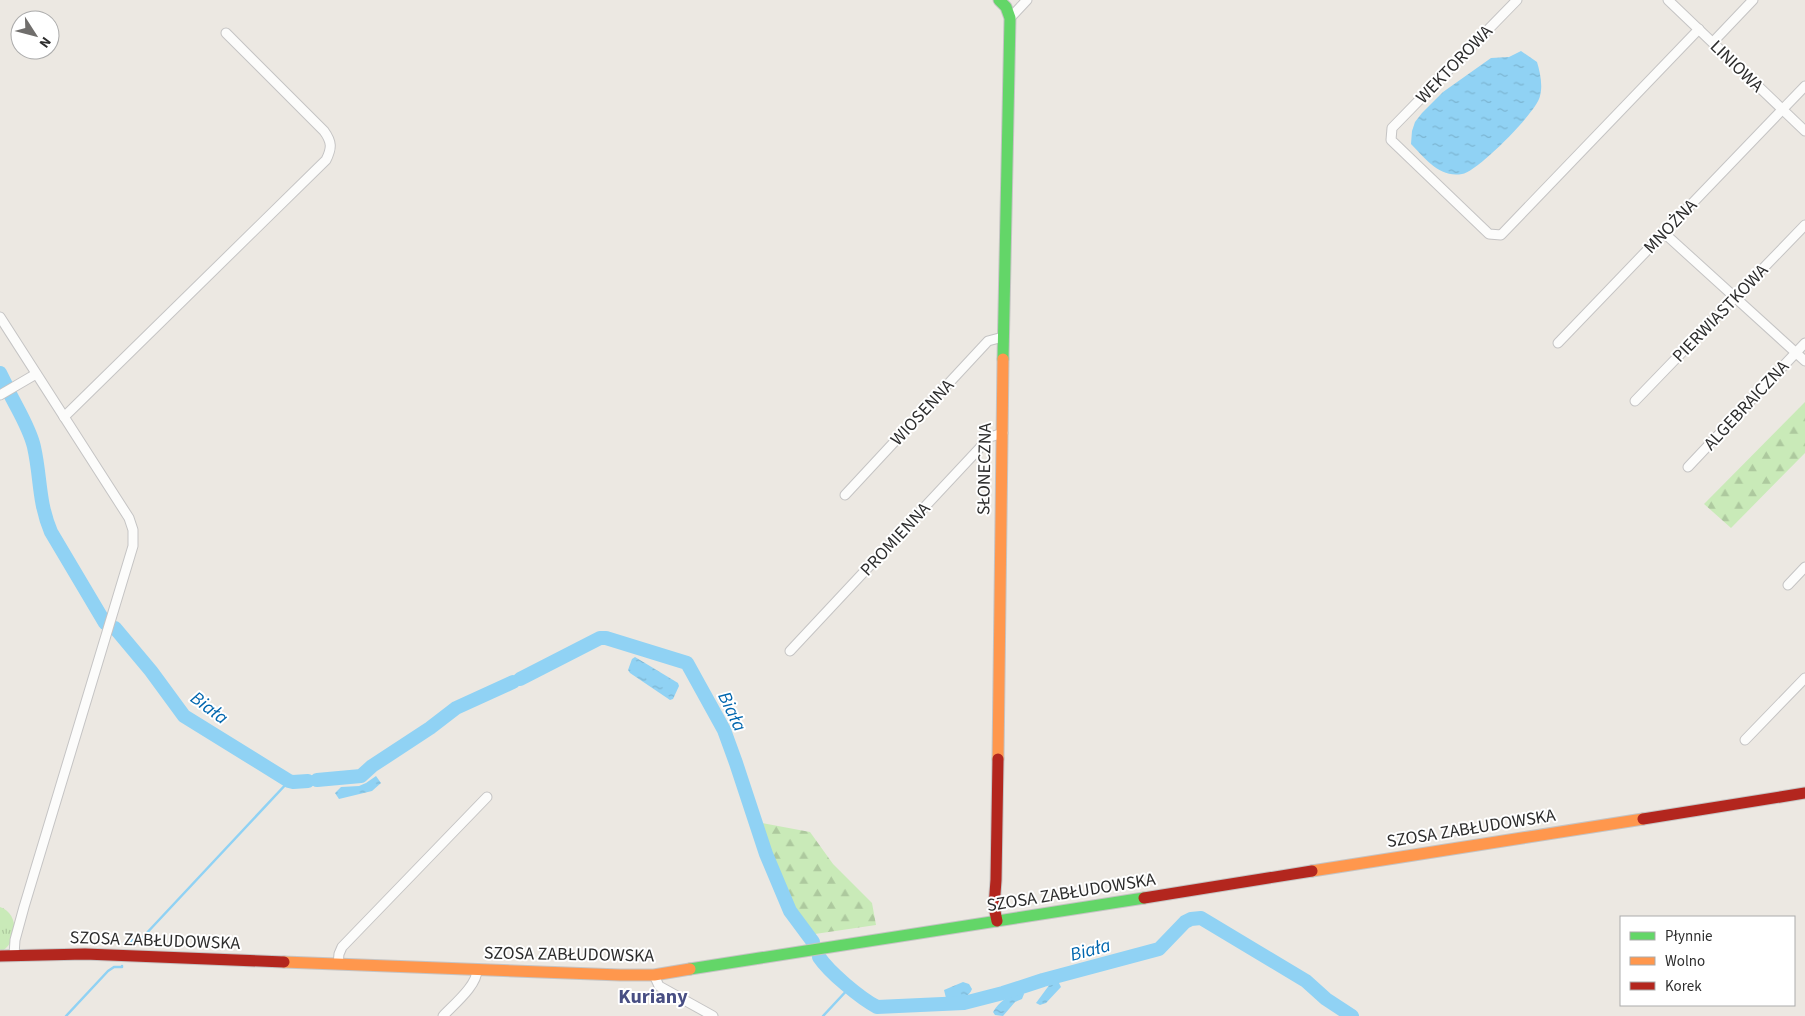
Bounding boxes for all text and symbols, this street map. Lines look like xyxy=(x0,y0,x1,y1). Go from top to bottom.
north arrow xyxy=(10,10,60,60)
street label: WEKTOROWA xyxy=(1410,19,1499,109)
text: N xyxy=(34,32,56,52)
street label: LINIOWA xyxy=(1704,35,1769,98)
street label: MNOŻNA xyxy=(1638,193,1703,259)
street label: PIERWIASTKOWA xyxy=(1667,258,1774,368)
street label: ALGEBRAICZNA xyxy=(1698,355,1795,456)
street label: WIOSENNA xyxy=(885,373,960,451)
street label: SŁONECZNA xyxy=(971,422,998,515)
street label: PROMIENNA xyxy=(855,497,936,582)
water label: Biała xyxy=(185,685,234,731)
water label: Biała xyxy=(710,687,753,736)
street label: SZOSA ZABŁUDOWSKA xyxy=(1385,803,1557,854)
street label: SZOSA ZABŁUDOWSKA xyxy=(985,867,1157,918)
legend xyxy=(1620,916,1795,1006)
street label: SZOSA ZABŁUDOWSKA xyxy=(69,925,241,956)
text: Płynnie xyxy=(1665,926,1713,947)
water label: Biała xyxy=(1067,932,1114,969)
street label: SZOSA ZABŁUDOWSKA xyxy=(484,941,655,968)
text: Wolno xyxy=(1665,951,1705,972)
text: Korek xyxy=(1665,976,1702,997)
district label: Kuriany xyxy=(618,983,688,1011)

